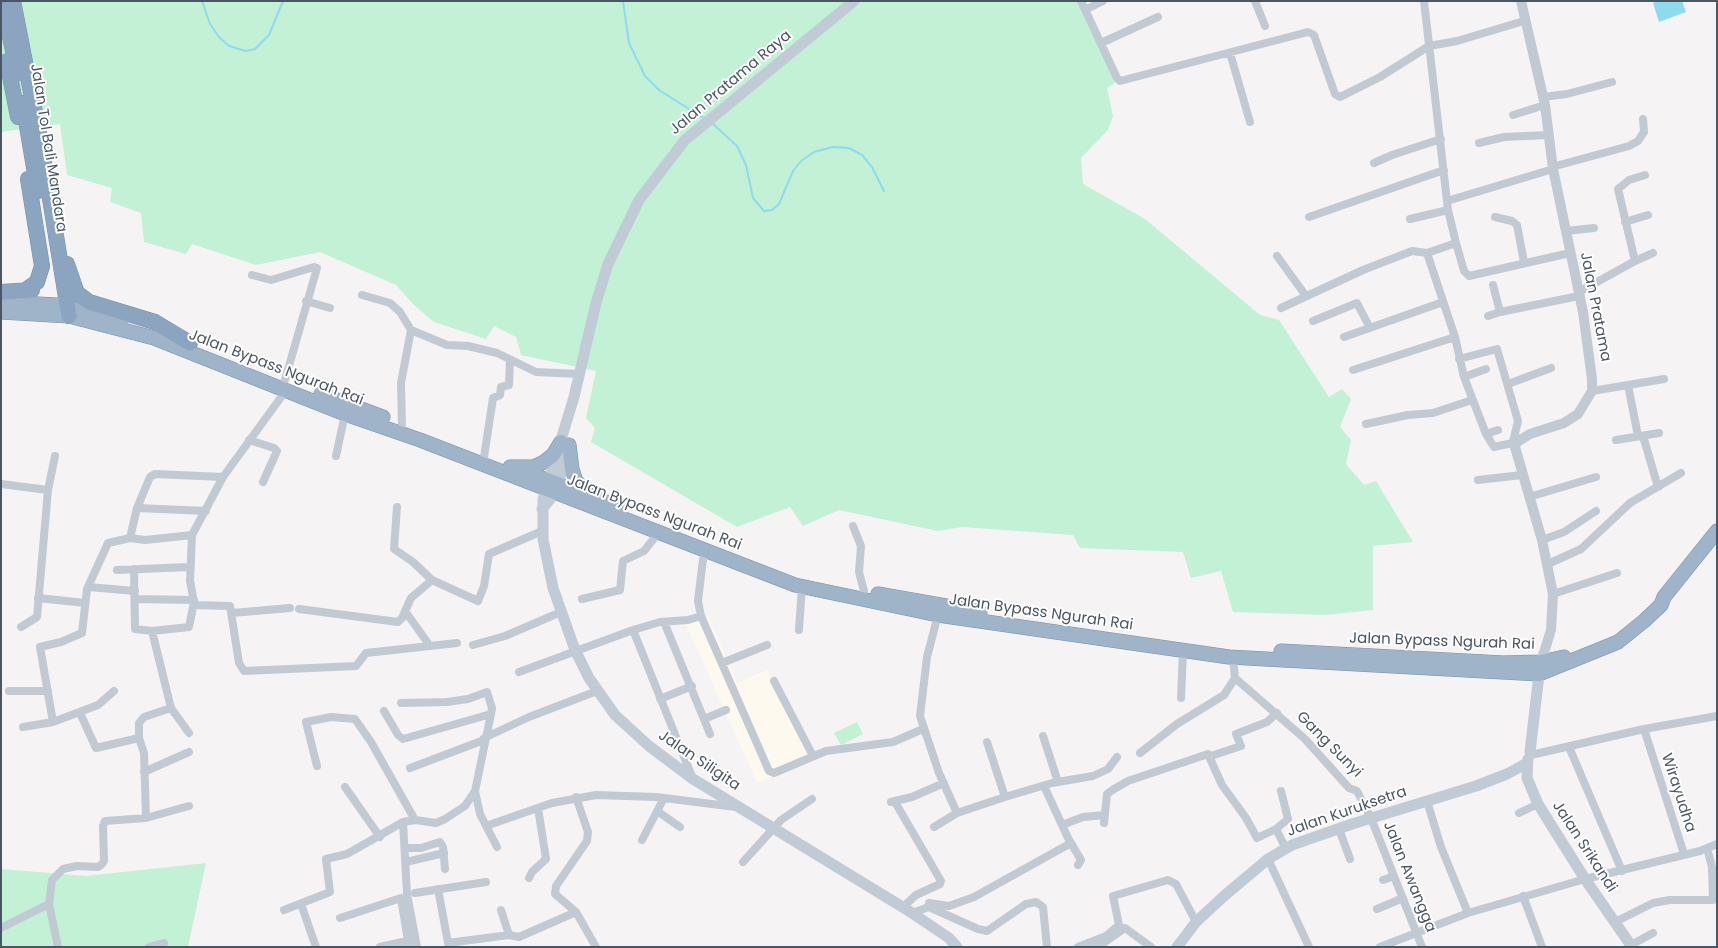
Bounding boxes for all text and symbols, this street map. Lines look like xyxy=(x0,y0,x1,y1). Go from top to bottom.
street label: Jalan Pratama Raya xyxy=(667,27,795,139)
street label: Jalan Tol Bali Mandara xyxy=(26,62,70,234)
street label: Jalan Pratama xyxy=(1576,251,1614,363)
street label: Jalan Bypass Ngurah Rai xyxy=(186,326,366,410)
street label: Jalan Bypass Ngurah Rai xyxy=(564,471,744,555)
street label: Jalan Bypass Ngurah Rai xyxy=(948,591,1134,635)
street label: Jalan Bypass Ngurah Rai xyxy=(1349,630,1535,654)
street label: Gang Sunyi xyxy=(1292,708,1366,782)
street label: Jalan Siligita xyxy=(655,727,743,795)
street label: Wirayudha xyxy=(1657,751,1699,835)
street label: Jalan Kuruksetra xyxy=(1285,783,1409,841)
street label: Jalan Srikandi xyxy=(1548,798,1620,896)
street label: Jalan Awangga xyxy=(1379,819,1439,935)

